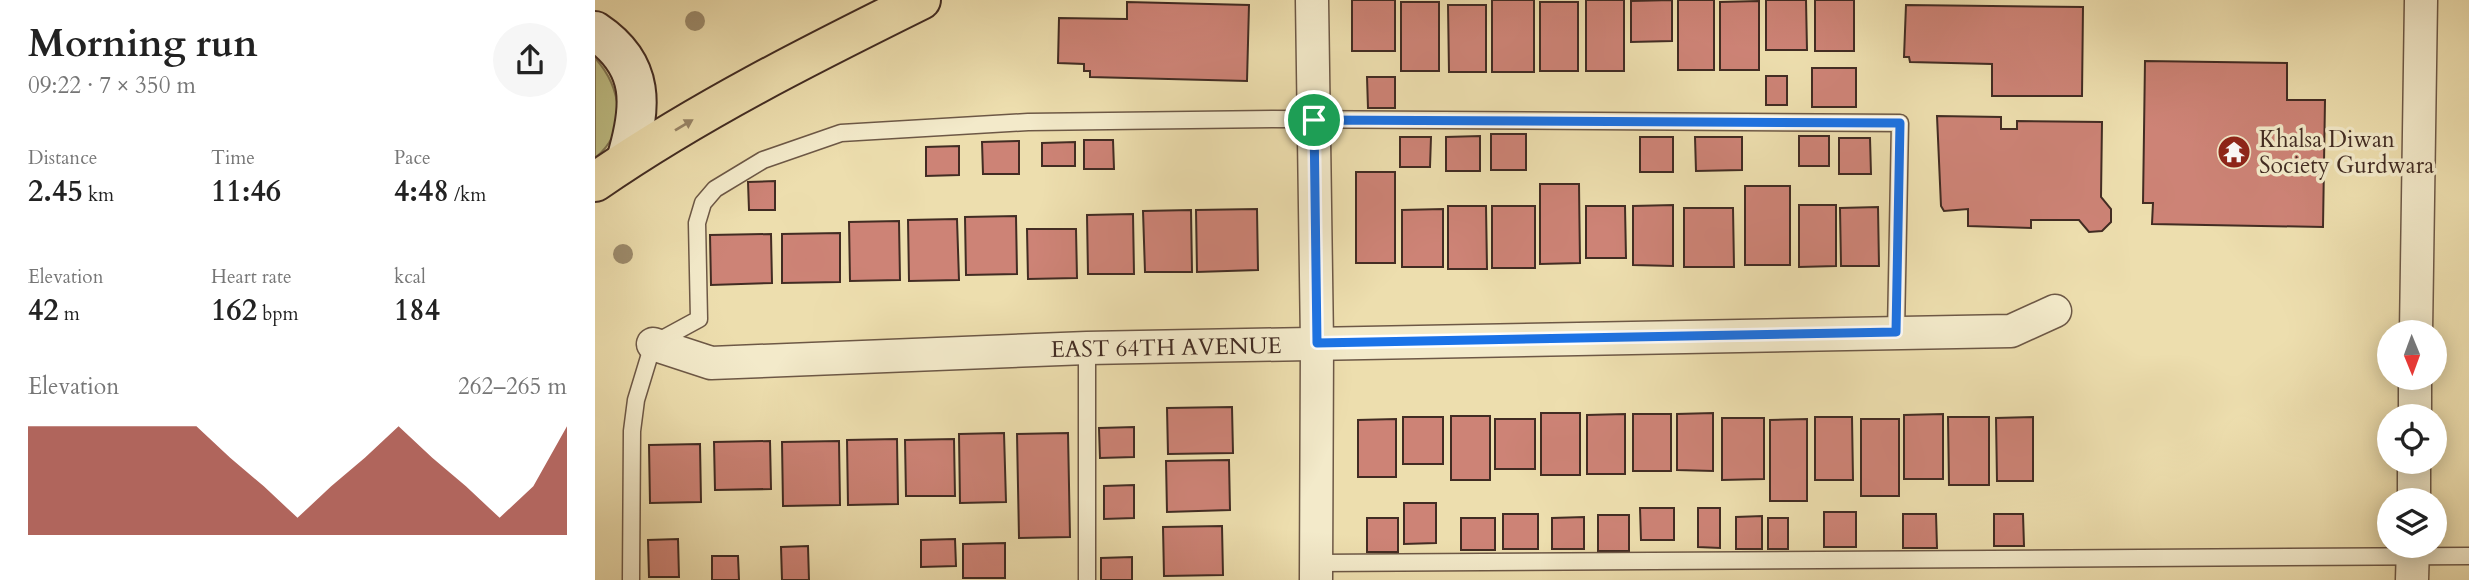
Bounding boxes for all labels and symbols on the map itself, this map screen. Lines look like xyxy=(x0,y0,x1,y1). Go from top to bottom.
pin xyxy=(1284,90,1344,150)
one-way arrow xyxy=(675,119,694,131)
place label: Khalsa Diwan Society Gurdwara xyxy=(2259,124,2434,181)
temple icon: Khalsa Diwan Society Gurdwara xyxy=(2215,133,2253,171)
north arrow xyxy=(2377,320,2447,390)
street label: EAST 64TH AVENUE xyxy=(1050,330,1282,365)

